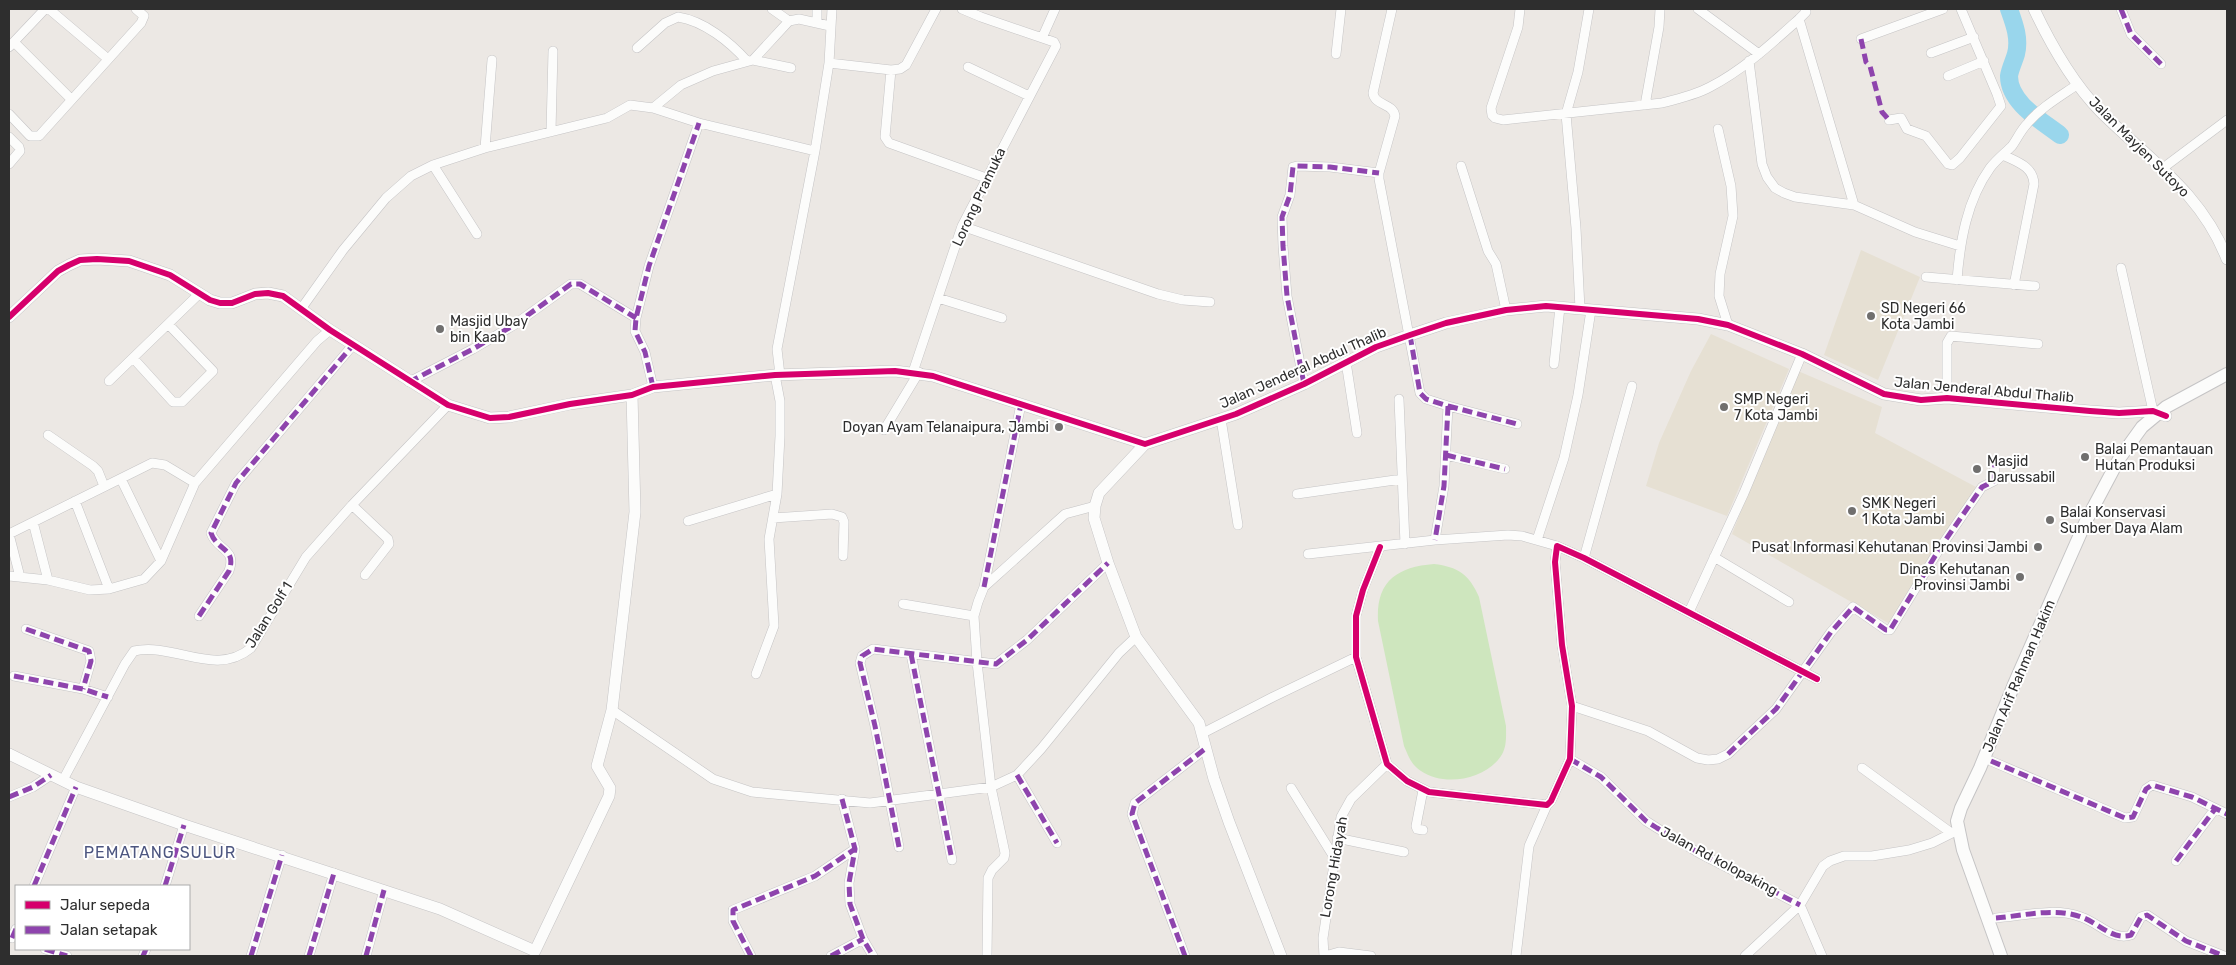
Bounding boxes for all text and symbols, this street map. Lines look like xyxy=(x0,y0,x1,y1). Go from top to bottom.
street label: Jalan Mayjen Sutoyo xyxy=(2085,93,2193,201)
street label: Lorong Pramuka xyxy=(949,145,1009,249)
place label: SD Negeri 66 Kota Jambi xyxy=(1881,300,1966,333)
marker: SD Negeri 66 Kota Jambi xyxy=(1865,310,1877,322)
place label: Masjid Ubay bin Kaab xyxy=(450,313,528,346)
marker: Masjid Ubay bin Kaab xyxy=(434,323,446,335)
street label: Jalan Jenderal Abdul Thalib xyxy=(1217,324,1389,412)
street label: Jalan Jenderal Abdul Thalib xyxy=(1893,374,2075,406)
place label: SMP Negeri 7 Kota Jambi xyxy=(1734,391,1818,424)
marker: SMP Negeri 7 Kota Jambi xyxy=(1718,401,1730,413)
place label: Doyan Ayam Telanaipura, Jambi xyxy=(843,419,1049,436)
marker: Doyan Ayam Telanaipura, Jambi xyxy=(1053,421,1065,433)
place label: Balai Pemantauan Hutan Produksi xyxy=(2095,441,2213,474)
marker: Balai Pemantauan Hutan Produksi xyxy=(2079,451,2091,463)
place label: Masjid Darussabil xyxy=(1987,453,2055,486)
marker: Masjid Darussabil xyxy=(1971,463,1983,475)
place label: SMK Negeri 1 Kota Jambi xyxy=(1862,495,1945,528)
place label: Balai Konservasi Sumber Daya Alam xyxy=(2060,504,2183,537)
marker: SMK Negeri 1 Kota Jambi xyxy=(1846,505,1858,517)
marker: Balai Konservasi Sumber Daya Alam xyxy=(2044,514,2056,526)
place label: Pusat Informasi Kehutanan Provinsi Jambi xyxy=(1752,539,2028,556)
marker: Pusat Informasi Kehutanan Provinsi Jambi xyxy=(2032,541,2044,553)
place label: Dinas Kehutanan Provinsi Jambi xyxy=(1899,561,2010,594)
marker: Dinas Kehutanan Provinsi Jambi xyxy=(2014,571,2026,583)
street label: Jalan Golf 1 xyxy=(242,579,296,651)
street label: Jalan Arif Rahman Hakim xyxy=(1979,597,2059,755)
street label: Lorong Hidayah xyxy=(1317,815,1351,919)
street label: Jalan Rd kolopaking xyxy=(1657,823,1781,899)
district label: PEMATANG SULUR xyxy=(84,843,236,862)
legend xyxy=(15,885,190,950)
text: Jalur sepeda xyxy=(60,896,150,914)
text: Jalan setapak xyxy=(60,921,158,939)

